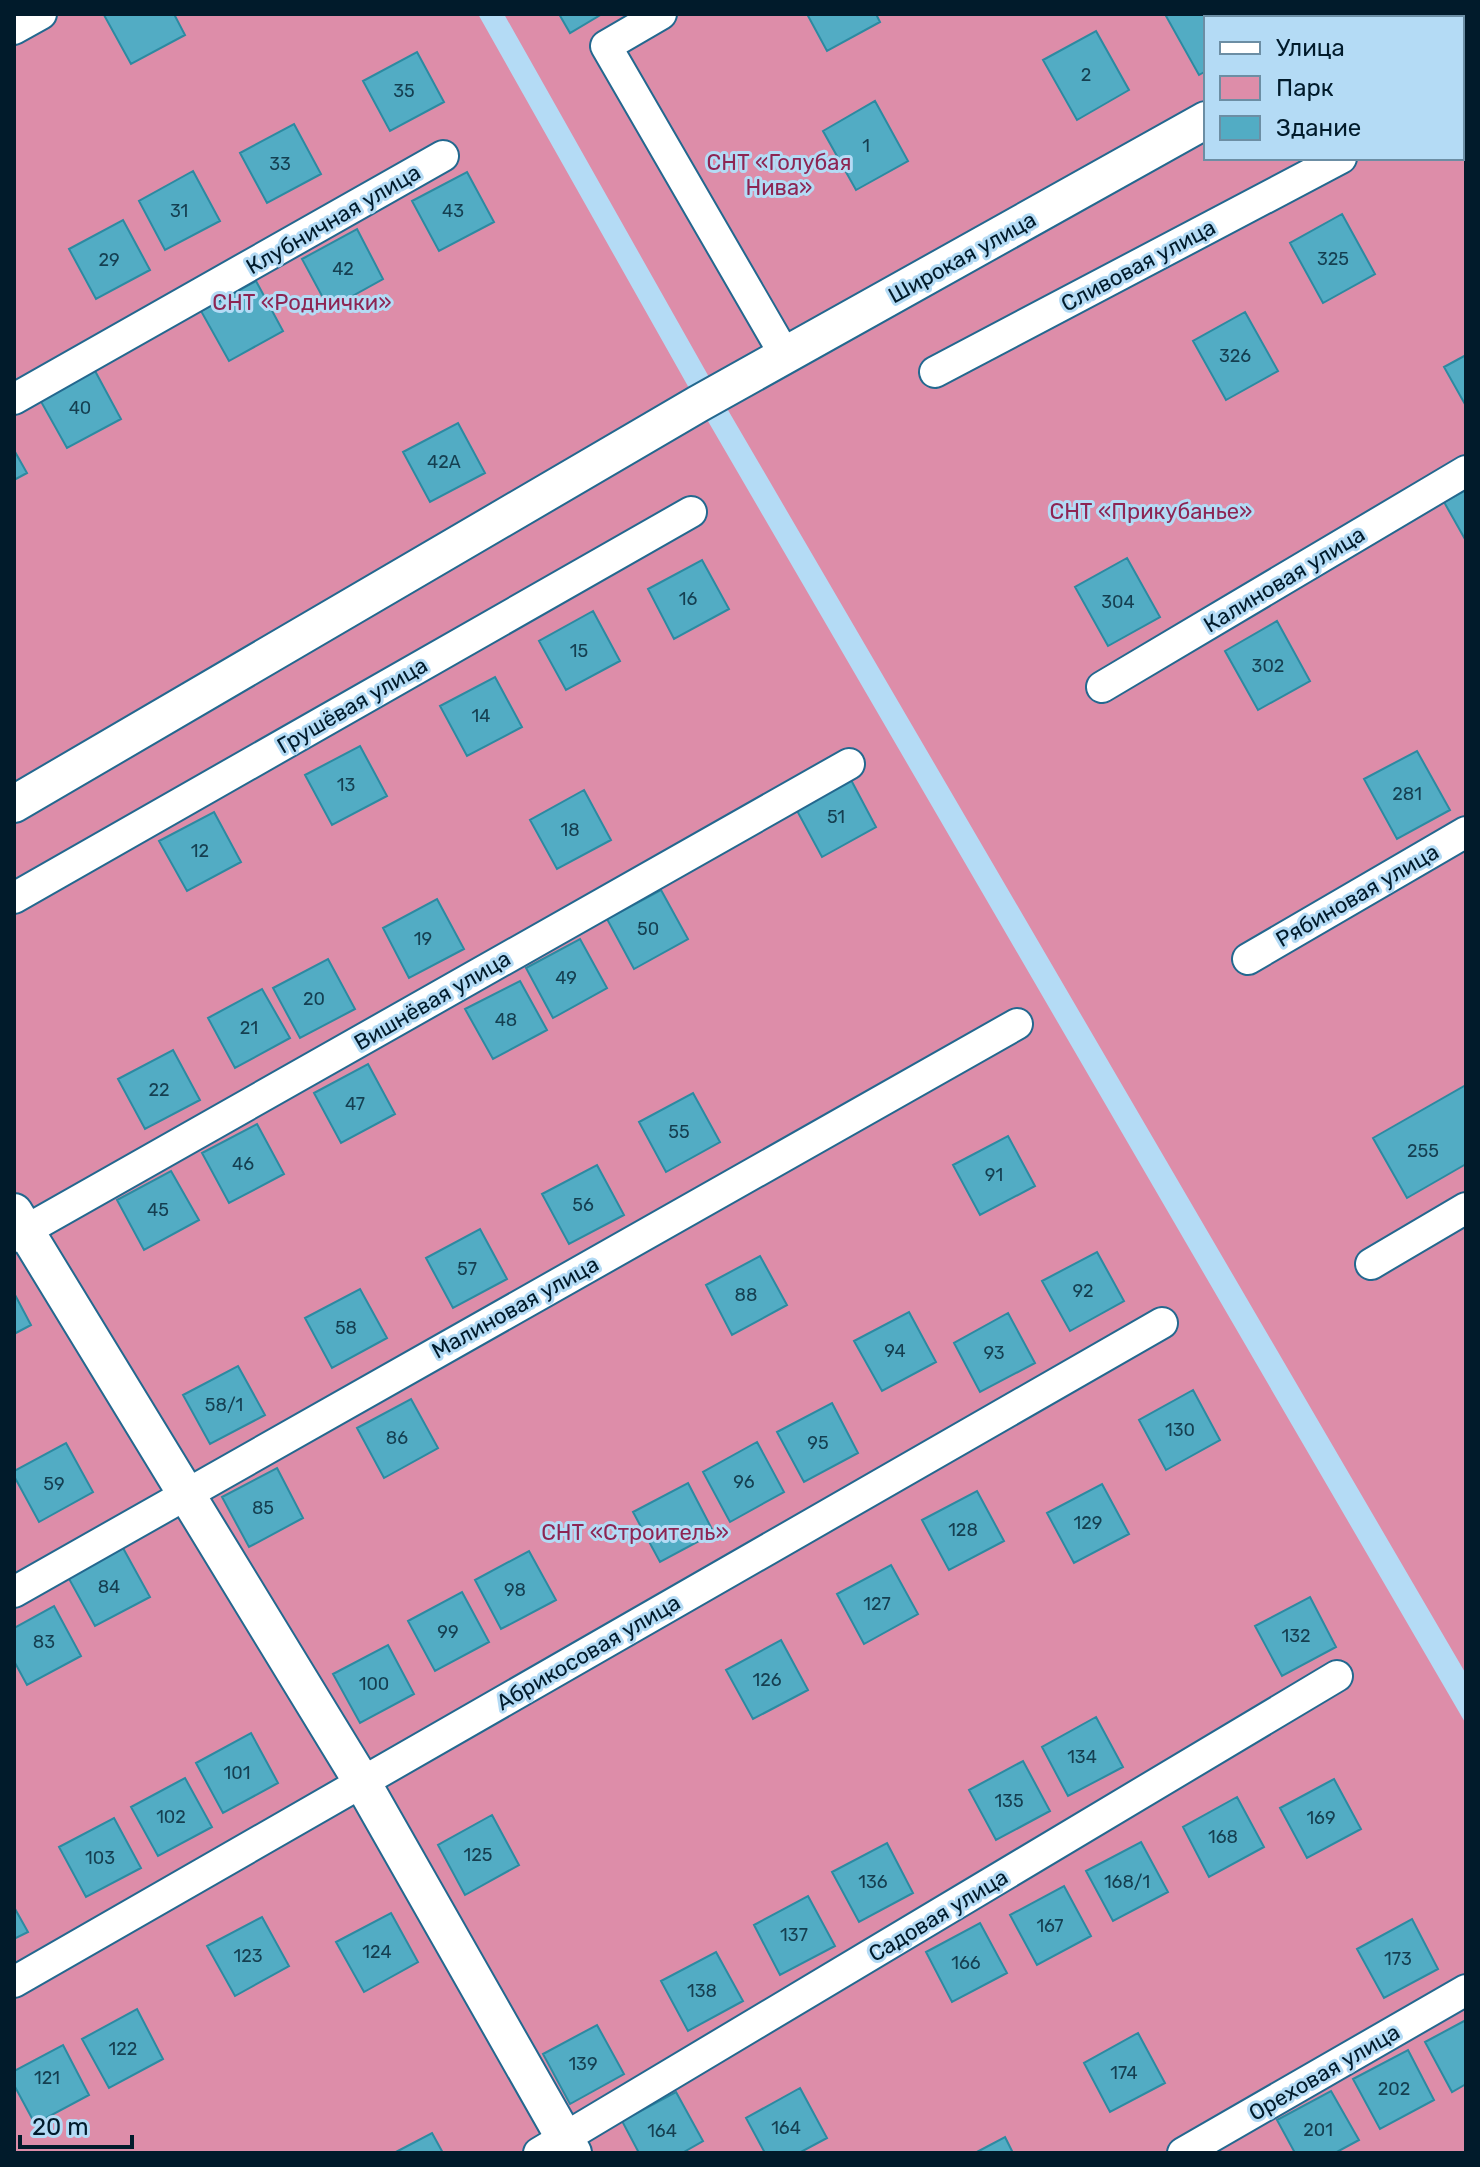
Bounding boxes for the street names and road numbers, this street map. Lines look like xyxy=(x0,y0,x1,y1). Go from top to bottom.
street label: Клубничная улица xyxy=(241,159,425,280)
street label: Широкая улица xyxy=(884,206,1041,309)
street label: Сливовая улица xyxy=(1056,213,1220,317)
street label: Калиновая улица xyxy=(1199,521,1370,638)
street label: Грушёвая улица xyxy=(272,651,432,759)
street label: Рябиновая улица xyxy=(1271,838,1443,953)
street label: Вишнёвая улица xyxy=(349,945,515,1056)
street label: Малиновая улица xyxy=(427,1250,604,1365)
street label: Абрикосовая улица xyxy=(492,1589,685,1716)
street label: Садовая улица xyxy=(864,1863,1013,1968)
street label: Ореховая улица xyxy=(1244,2018,1405,2127)

